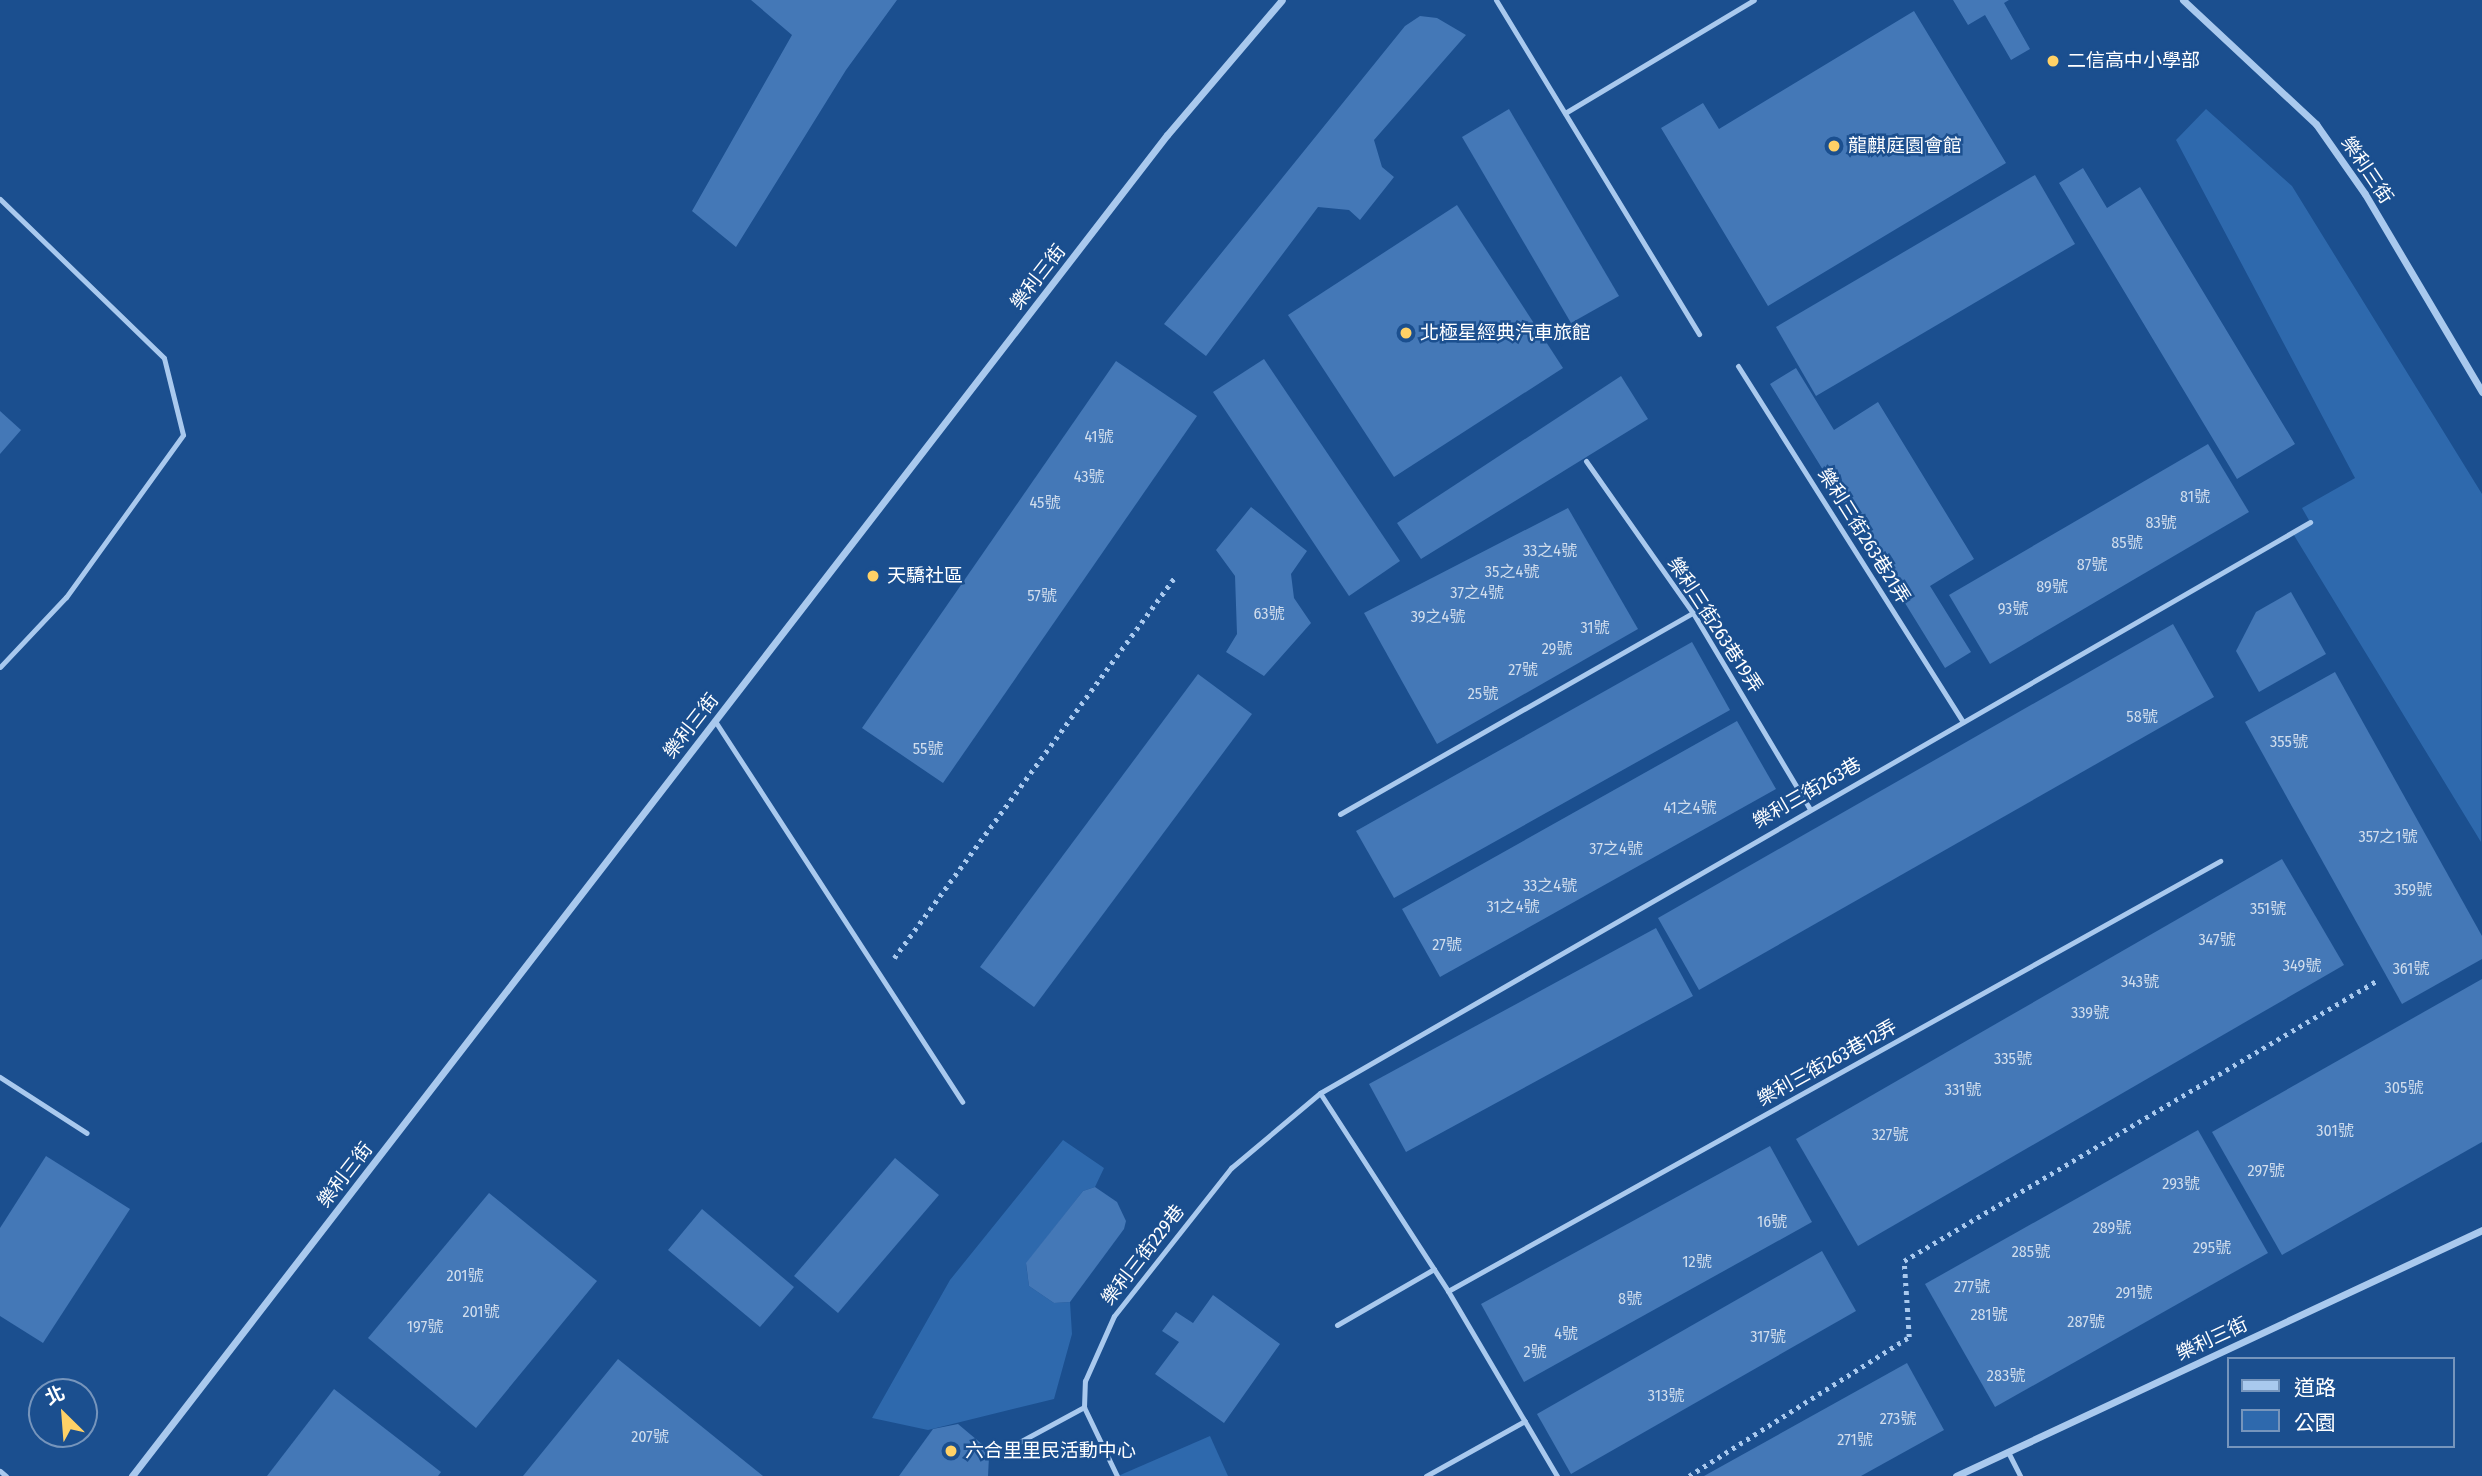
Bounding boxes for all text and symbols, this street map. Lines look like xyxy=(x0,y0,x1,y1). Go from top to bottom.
place label: 二信高中小學部 xyxy=(2067,50,2200,72)
marker: 二信高中小學部 xyxy=(2045,53,2061,69)
street label: 樂利三街 xyxy=(2336,132,2398,208)
place label: 龍麒庭園會館 xyxy=(1848,135,1962,157)
marker: 龍麒庭園會館 xyxy=(1826,138,1842,154)
street label: 樂利三街 xyxy=(1006,240,1070,314)
place label: 北極星經典汽車旅館 xyxy=(1420,322,1591,344)
marker: 北極星經典汽車旅館 xyxy=(1398,325,1414,341)
house number: 41號 xyxy=(1084,427,1114,447)
street label: 樂利三街263巷21弄 xyxy=(1813,464,1915,608)
house number: 43號 xyxy=(1074,467,1104,487)
house number: 81號 xyxy=(2180,487,2210,507)
house number: 45號 xyxy=(1030,493,1060,513)
house number: 83號 xyxy=(2145,513,2177,533)
house number: 85號 xyxy=(2111,533,2143,553)
house number: 33之4號 xyxy=(1523,541,1577,561)
street label: 樂利三街263巷19弄 xyxy=(1663,553,1767,697)
house number: 87號 xyxy=(2077,555,2107,575)
house number: 35之4號 xyxy=(1485,562,1539,582)
place label: 天驕社區 xyxy=(887,565,963,587)
marker: 天驕社區 xyxy=(865,568,881,584)
house number: 89號 xyxy=(2036,577,2068,597)
house number: 37之4號 xyxy=(1450,583,1504,603)
house number: 57號 xyxy=(1027,586,1057,606)
house number: 93號 xyxy=(1998,599,2028,619)
house number: 63號 xyxy=(1253,604,1285,624)
house number: 39之4號 xyxy=(1411,607,1465,627)
house number: 31號 xyxy=(1580,618,1610,638)
house number: 29號 xyxy=(1542,639,1572,659)
house number: 27號 xyxy=(1508,660,1538,680)
house number: 25號 xyxy=(1468,684,1498,704)
street label: 樂利三街 xyxy=(659,689,723,763)
house number: 58號 xyxy=(2126,707,2158,727)
house number: 355號 xyxy=(2270,732,2308,752)
house number: 55號 xyxy=(913,739,943,759)
street label: 樂利三街263巷 xyxy=(1749,753,1865,833)
house number: 41之4號 xyxy=(1664,798,1716,818)
house number: 357之1號 xyxy=(2359,827,2417,847)
house number: 37之4號 xyxy=(1589,839,1643,859)
house number: 33之4號 xyxy=(1523,876,1577,896)
house number: 359號 xyxy=(2394,880,2432,900)
house number: 31之4號 xyxy=(1487,897,1539,917)
house number: 351號 xyxy=(2250,899,2286,919)
house number: 347號 xyxy=(2198,930,2236,950)
house number: 27號 xyxy=(1432,935,1462,955)
house number: 349號 xyxy=(2283,956,2321,976)
house number: 361號 xyxy=(2393,959,2429,979)
house number: 343號 xyxy=(2121,972,2159,992)
house number: 339號 xyxy=(2071,1003,2109,1023)
street label: 樂利三街263巷12弄 xyxy=(1753,1015,1901,1111)
house number: 335號 xyxy=(1994,1049,2032,1069)
house number: 305號 xyxy=(2385,1078,2423,1098)
house number: 331號 xyxy=(1945,1080,1981,1100)
house number: 301號 xyxy=(2316,1121,2354,1141)
house number: 327號 xyxy=(1872,1125,1908,1145)
street label: 樂利三街 xyxy=(313,1138,377,1212)
house number: 297號 xyxy=(2248,1161,2284,1181)
house number: 293號 xyxy=(2162,1174,2200,1194)
street label: 樂利三街229巷 xyxy=(1097,1200,1189,1310)
house number: 16號 xyxy=(1757,1212,1787,1232)
house number: 289號 xyxy=(2093,1218,2131,1238)
house number: 295號 xyxy=(2193,1238,2231,1258)
house number: 285號 xyxy=(2012,1242,2050,1262)
house number: 12號 xyxy=(1682,1252,1712,1272)
house number: 201號 xyxy=(446,1266,484,1286)
house number: 277號 xyxy=(1954,1277,1990,1297)
house number: 291號 xyxy=(2116,1283,2152,1303)
house number: 8號 xyxy=(1618,1289,1642,1309)
house number: 201號 xyxy=(462,1302,500,1322)
house number: 281號 xyxy=(1971,1305,2007,1325)
house number: 287號 xyxy=(2067,1312,2105,1332)
street label: 樂利三街 xyxy=(2173,1313,2251,1365)
house number: 197號 xyxy=(407,1317,443,1337)
house number: 4號 xyxy=(1554,1324,1578,1344)
house number: 317號 xyxy=(1750,1327,1786,1347)
house number: 2號 xyxy=(1523,1342,1547,1362)
legend xyxy=(2226,1357,2454,1448)
house number: 283號 xyxy=(1987,1366,2025,1386)
text: 道路 xyxy=(2294,1375,2336,1401)
north arrow xyxy=(28,1378,98,1448)
text: 北 xyxy=(41,1381,68,1410)
house number: 313號 xyxy=(1648,1386,1684,1406)
house number: 273號 xyxy=(1880,1409,1916,1429)
text: 公園 xyxy=(2294,1410,2336,1436)
house number: 207號 xyxy=(631,1427,669,1447)
house number: 271號 xyxy=(1837,1430,1873,1450)
place label: 六合里里民活動中心 xyxy=(965,1440,1136,1462)
marker: 六合里里民活動中心 xyxy=(943,1443,959,1459)

